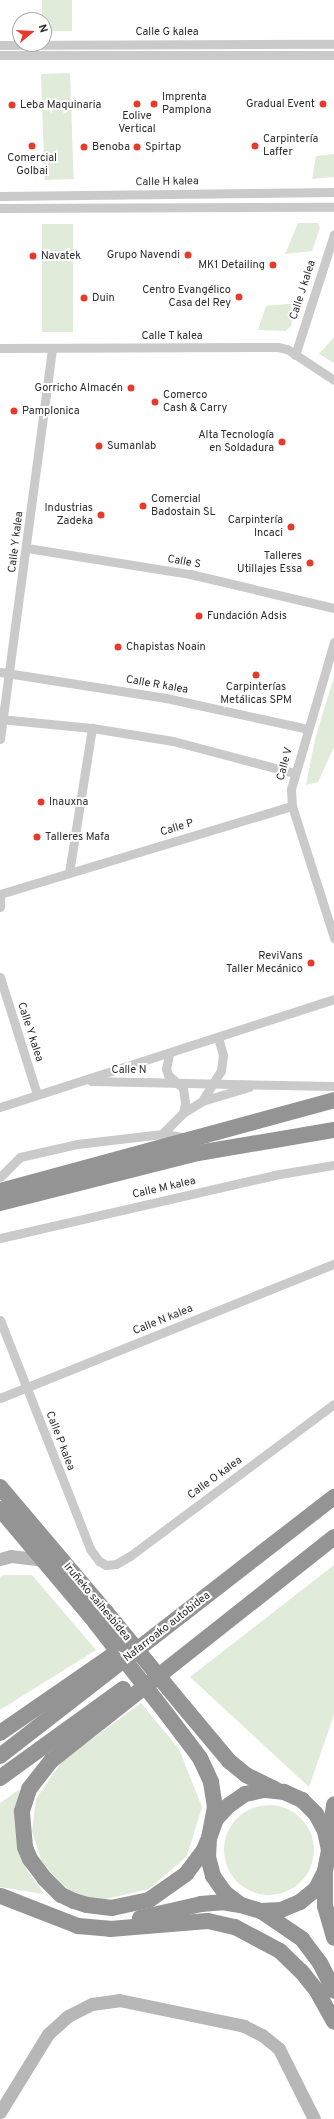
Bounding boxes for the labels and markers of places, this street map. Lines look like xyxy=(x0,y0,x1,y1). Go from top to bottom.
place label: Imprenta Pamplona xyxy=(162,91,211,117)
place label: Gradual Event xyxy=(246,97,315,111)
place label: Leba Maquinaria xyxy=(20,98,101,112)
marker: Eolive Vertical xyxy=(132,99,142,109)
marker: Imprenta Pamplona xyxy=(149,99,159,109)
marker: Gradual Event xyxy=(318,99,328,109)
marker: Leba Maquinaria xyxy=(7,100,17,110)
place label: Eolive Vertical xyxy=(118,110,156,136)
place label: Carpintería Laffer xyxy=(263,133,318,159)
place label: Benoba xyxy=(92,140,130,154)
place label: Spirtap xyxy=(145,140,181,154)
marker: Comercial Golbai xyxy=(27,141,37,151)
marker: Carpintería Laffer xyxy=(250,141,260,151)
marker: Benoba xyxy=(79,142,89,152)
marker: Spirtap xyxy=(132,142,142,152)
place label: Comercial Golbai xyxy=(7,152,57,178)
place label: Grupo Navendi xyxy=(107,248,180,262)
place label: Navatek xyxy=(41,249,81,263)
marker: Grupo Navendi xyxy=(183,250,193,260)
marker: Navatek xyxy=(28,251,38,261)
place label: MK1 Detailing xyxy=(198,258,265,272)
marker: MK1 Detailing xyxy=(268,260,278,270)
place label: Centro Evangélico Casa del Rey xyxy=(142,284,231,310)
place label: Duin xyxy=(92,291,115,305)
marker: Centro Evangélico Casa del Rey xyxy=(234,292,244,302)
marker: Duin xyxy=(79,293,89,303)
place label: Gorricho Almacén xyxy=(34,381,123,395)
marker: Gorricho Almacén xyxy=(126,383,136,393)
place label: Comerco Cash & Carry xyxy=(163,389,227,415)
marker: Comerco Cash & Carry xyxy=(150,397,160,407)
place label: Pamplonica xyxy=(22,404,79,418)
marker: Pamplonica xyxy=(9,406,19,416)
place label: Alta Tecnología en Soldadura xyxy=(198,429,274,455)
marker: Alta Tecnología en Soldadura xyxy=(277,437,287,447)
place label: Sumanlab xyxy=(107,439,156,453)
marker: Sumanlab xyxy=(94,441,104,451)
place label: Comercial Badostain SL xyxy=(151,493,216,519)
marker: Comercial Badostain SL xyxy=(138,501,148,511)
place label: Industrias Zadeka xyxy=(44,502,93,528)
marker: Industrias Zadeka xyxy=(96,510,106,520)
place label: Carpintería Incaci xyxy=(228,514,283,540)
marker: Carpintería Incaci xyxy=(286,522,296,532)
place label: Talleres Utillajes Essa xyxy=(237,550,302,576)
marker: Talleres Utillajes Essa xyxy=(305,558,315,568)
place label: Fundación Adsis xyxy=(207,609,287,623)
marker: Fundación Adsis xyxy=(194,611,204,621)
place label: Chapistas Noain xyxy=(126,640,206,654)
marker: Chapistas Noain xyxy=(113,642,123,652)
marker: Carpinterías Metálicas SPM xyxy=(251,670,261,680)
place label: Carpinterías Metálicas SPM xyxy=(220,681,292,707)
place label: Inauxna xyxy=(49,795,88,809)
marker: Inauxna xyxy=(36,797,46,807)
place label: Talleres Mafa xyxy=(45,830,110,844)
marker: Talleres Mafa xyxy=(32,832,42,842)
place label: ReviVans Taller Mecánico xyxy=(226,950,303,976)
marker: ReviVans Taller Mecánico xyxy=(306,958,316,968)

